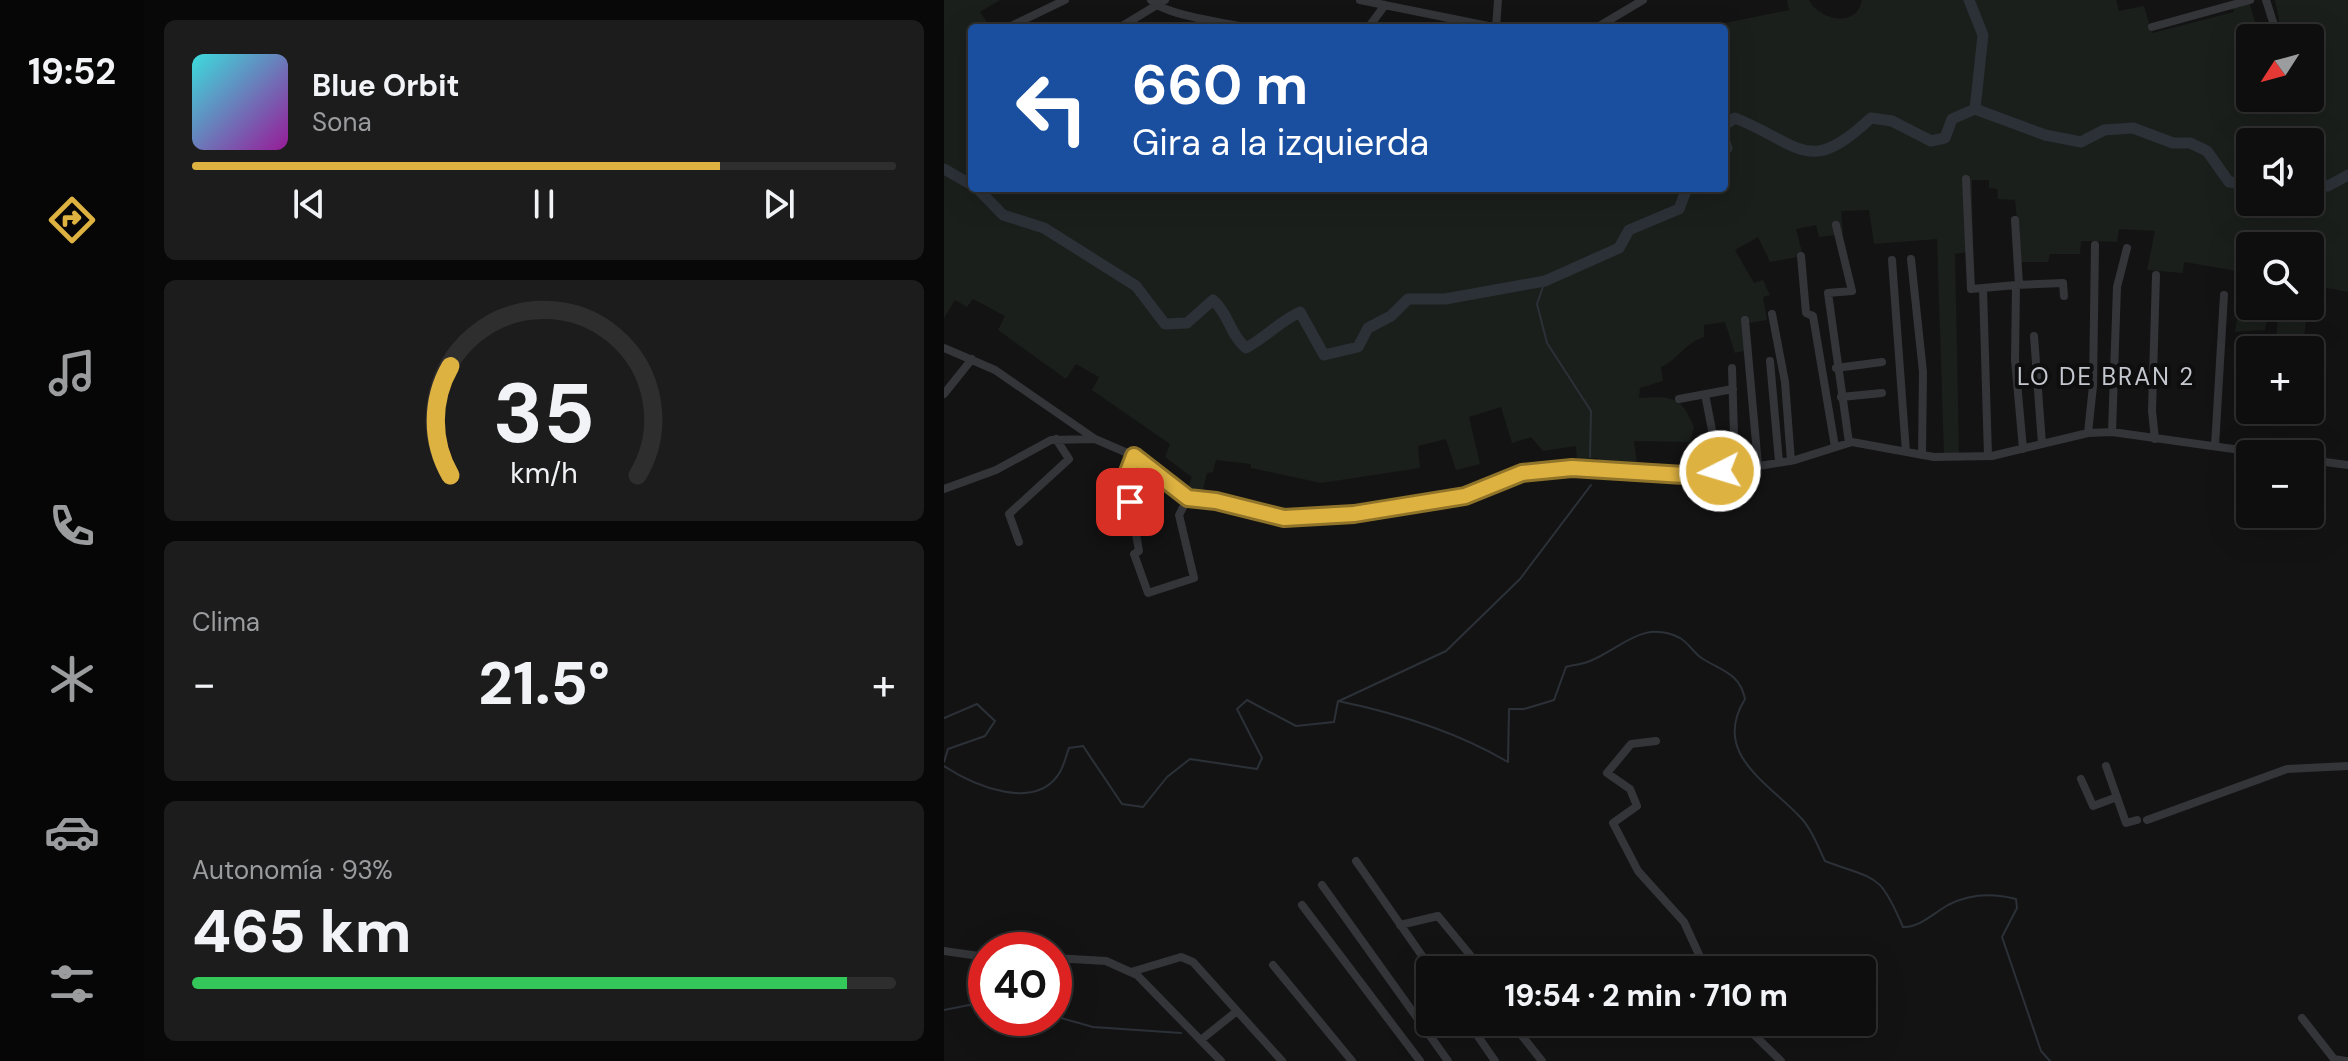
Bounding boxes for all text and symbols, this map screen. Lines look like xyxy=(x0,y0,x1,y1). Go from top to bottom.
north arrow xyxy=(2236,24,2324,112)
map controls xyxy=(2236,24,2324,528)
text: 19:52 xyxy=(28,48,116,95)
text: 660 m xyxy=(1132,48,1308,121)
icon: left xyxy=(1000,56,1104,160)
text: Blue Orbit xyxy=(312,66,459,105)
text: Sona xyxy=(312,105,372,139)
text: Gira a la izquierda xyxy=(1132,119,1429,166)
button: sound xyxy=(2236,128,2324,216)
icon: previous xyxy=(287,182,331,226)
icon: pause xyxy=(522,182,566,226)
icon: next xyxy=(757,182,801,226)
icon: directions xyxy=(44,192,100,248)
button: search xyxy=(2236,232,2324,320)
button: + xyxy=(2236,336,2324,424)
icon: music xyxy=(44,345,100,401)
text: 35 xyxy=(493,359,595,468)
district label: LO DE BRAN 2 xyxy=(2017,361,2195,392)
position arrow xyxy=(1678,429,1762,513)
button: − xyxy=(2236,440,2324,528)
text: km/h xyxy=(510,456,578,493)
pin xyxy=(1096,468,1164,536)
icon: arrive xyxy=(1108,480,1152,524)
icon: phone xyxy=(44,498,100,554)
text: Clima xyxy=(192,605,260,639)
text: 21.5° xyxy=(478,644,610,723)
icon: climate xyxy=(44,651,100,707)
text: − xyxy=(192,655,216,713)
text: + xyxy=(872,655,896,713)
icon: car xyxy=(44,804,100,860)
text: Autonomía · 93% xyxy=(192,853,393,887)
text: 465 km xyxy=(192,892,411,971)
speed limit sign: 40 xyxy=(968,932,1072,1036)
icon: filters xyxy=(44,956,100,1012)
text: 19:54 · 2 min · 710 m xyxy=(1504,976,1788,1015)

